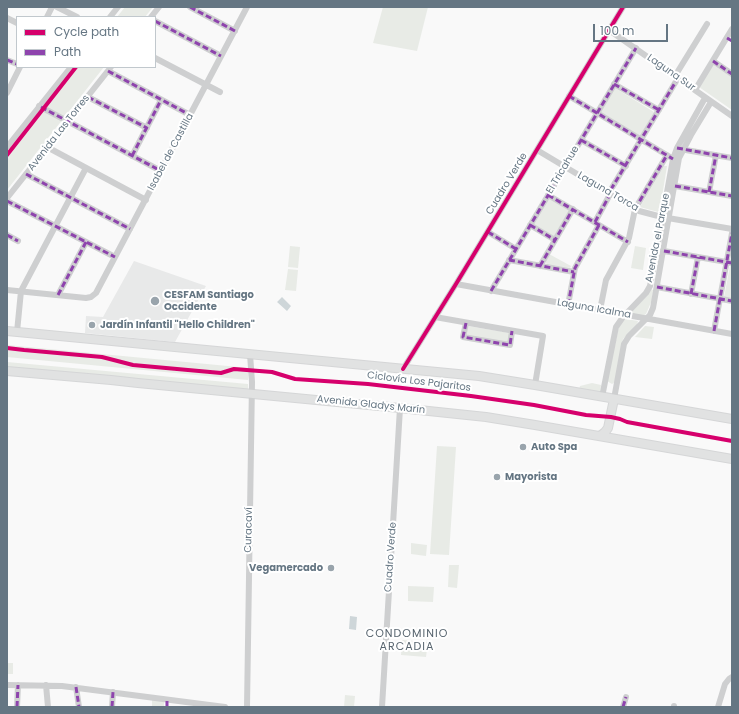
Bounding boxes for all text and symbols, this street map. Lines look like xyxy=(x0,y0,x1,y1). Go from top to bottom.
legend xyxy=(16,16,156,68)
scale bar xyxy=(595,16,670,42)
text: 100 m xyxy=(600,22,634,39)
text: Cycle path xyxy=(54,23,119,40)
text: Path xyxy=(54,43,81,60)
street label: Laguna Sur xyxy=(645,52,697,94)
street label: Avenida Las Torres xyxy=(26,93,92,173)
street label: Isabel de Castilla xyxy=(146,111,196,193)
street label: El Tricahue xyxy=(544,144,582,196)
street label: Cuadro Verde xyxy=(484,151,530,217)
street label: Laguna Torca xyxy=(575,170,641,214)
street label: Avenida el Parque xyxy=(643,192,673,284)
place label: CESFAM Santiago Occidente xyxy=(164,289,254,312)
marker: CESFAM Santiago Occidente xyxy=(149,295,161,307)
street label: Laguna Icalma xyxy=(556,297,632,321)
place label: Jardín Infantil "Hello Children" xyxy=(100,319,255,331)
marker: Jardín Infantil "Hello Children" xyxy=(87,320,97,330)
street label: Ciclovía Los Pajaritos xyxy=(366,370,472,394)
street label: Avenida Gladys Marín xyxy=(316,393,426,417)
place label: Auto Spa xyxy=(531,441,577,453)
marker: Auto Spa xyxy=(518,442,528,452)
place label: Mayorista xyxy=(505,471,557,483)
marker: Mayorista xyxy=(492,472,502,482)
street label: Curacaví xyxy=(243,507,255,553)
street label: Cuadro Verde xyxy=(383,522,399,592)
place label: Vegamercado xyxy=(249,562,323,574)
marker: Vegamercado xyxy=(326,563,336,573)
district label: CONDOMINIO ARCADIA xyxy=(366,627,448,653)

